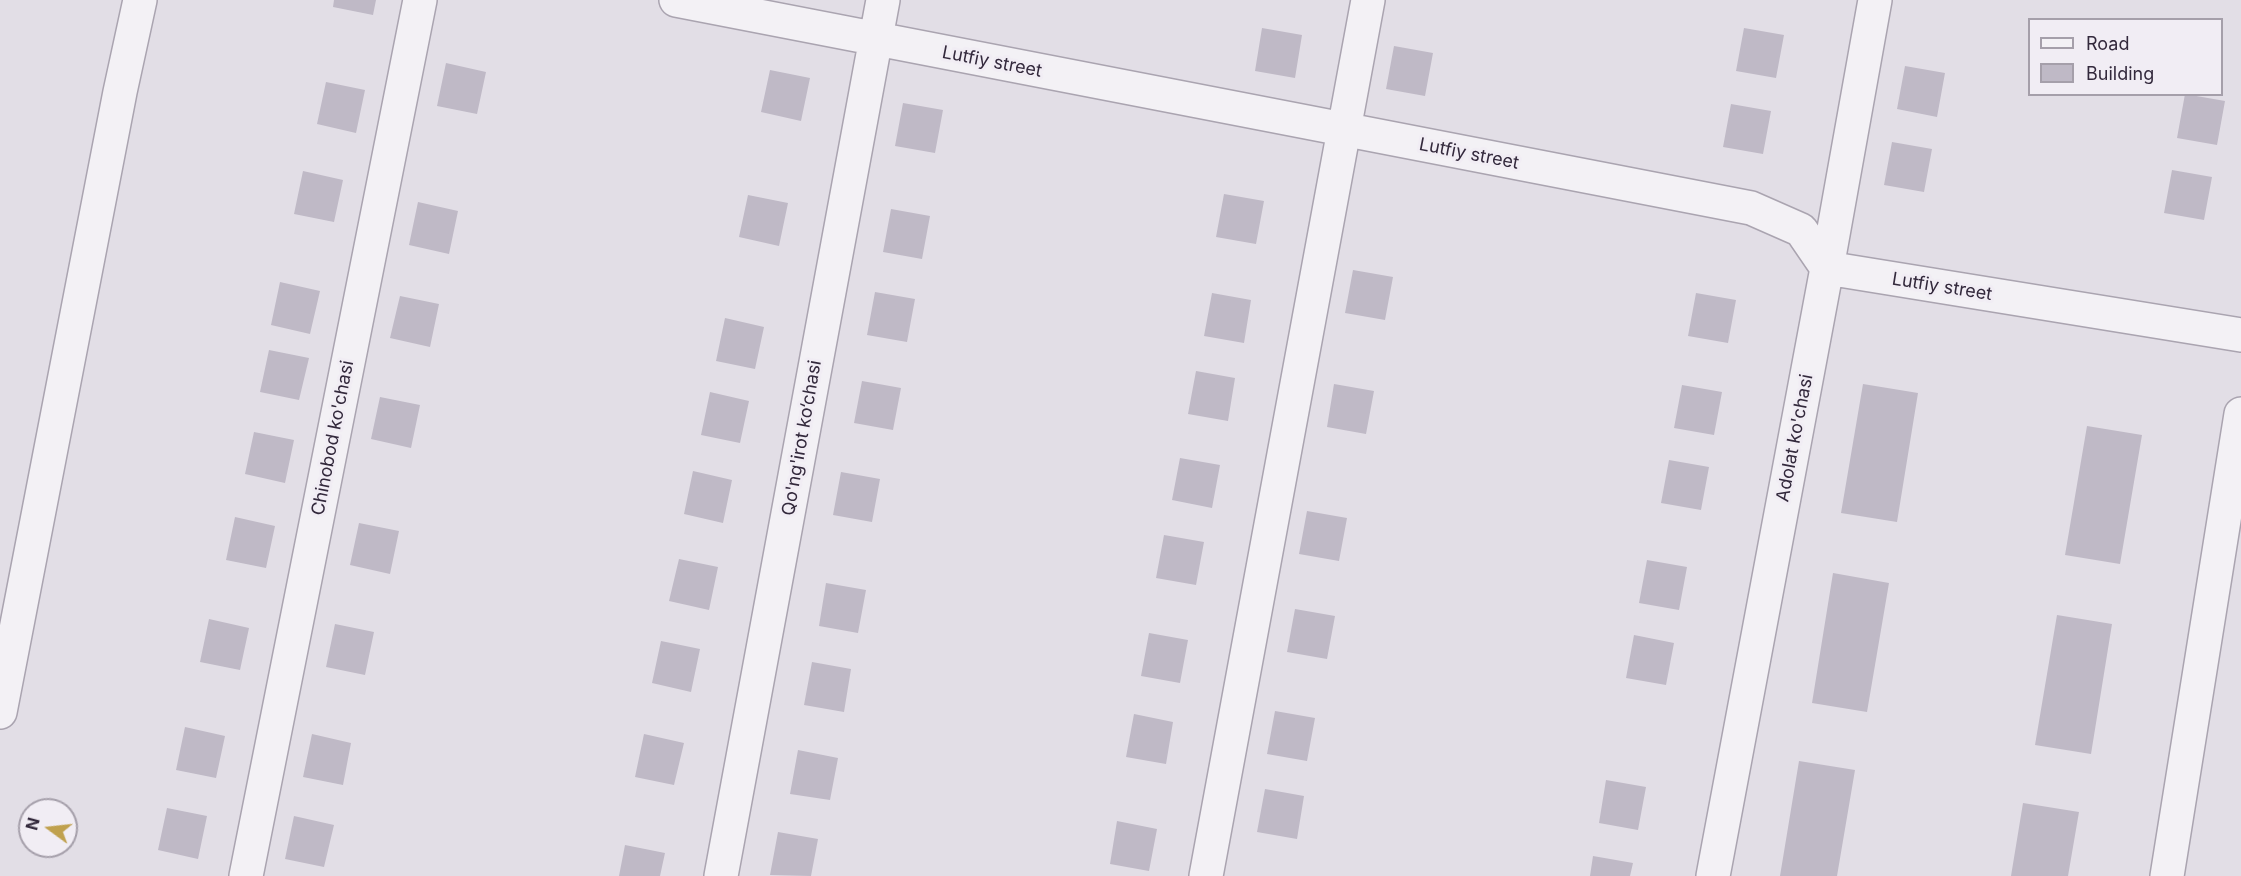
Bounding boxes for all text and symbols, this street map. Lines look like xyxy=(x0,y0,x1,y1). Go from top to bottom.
legend xyxy=(2028,18,2223,96)
text: Road xyxy=(2086,33,2129,54)
street label: Lutfiy street xyxy=(940,42,1044,82)
text: Building xyxy=(2086,63,2154,84)
street label: Lutfiy street xyxy=(1417,134,1521,174)
street label: Lutfiy street xyxy=(1890,268,1994,306)
street label: Chinobod ko'chasi xyxy=(307,359,359,517)
street label: Qo'ng'irot ko‘chasi xyxy=(778,359,826,517)
street label: Adolat ko'chasi xyxy=(1772,372,1818,504)
north arrow xyxy=(18,798,78,858)
text: N xyxy=(21,815,44,832)

